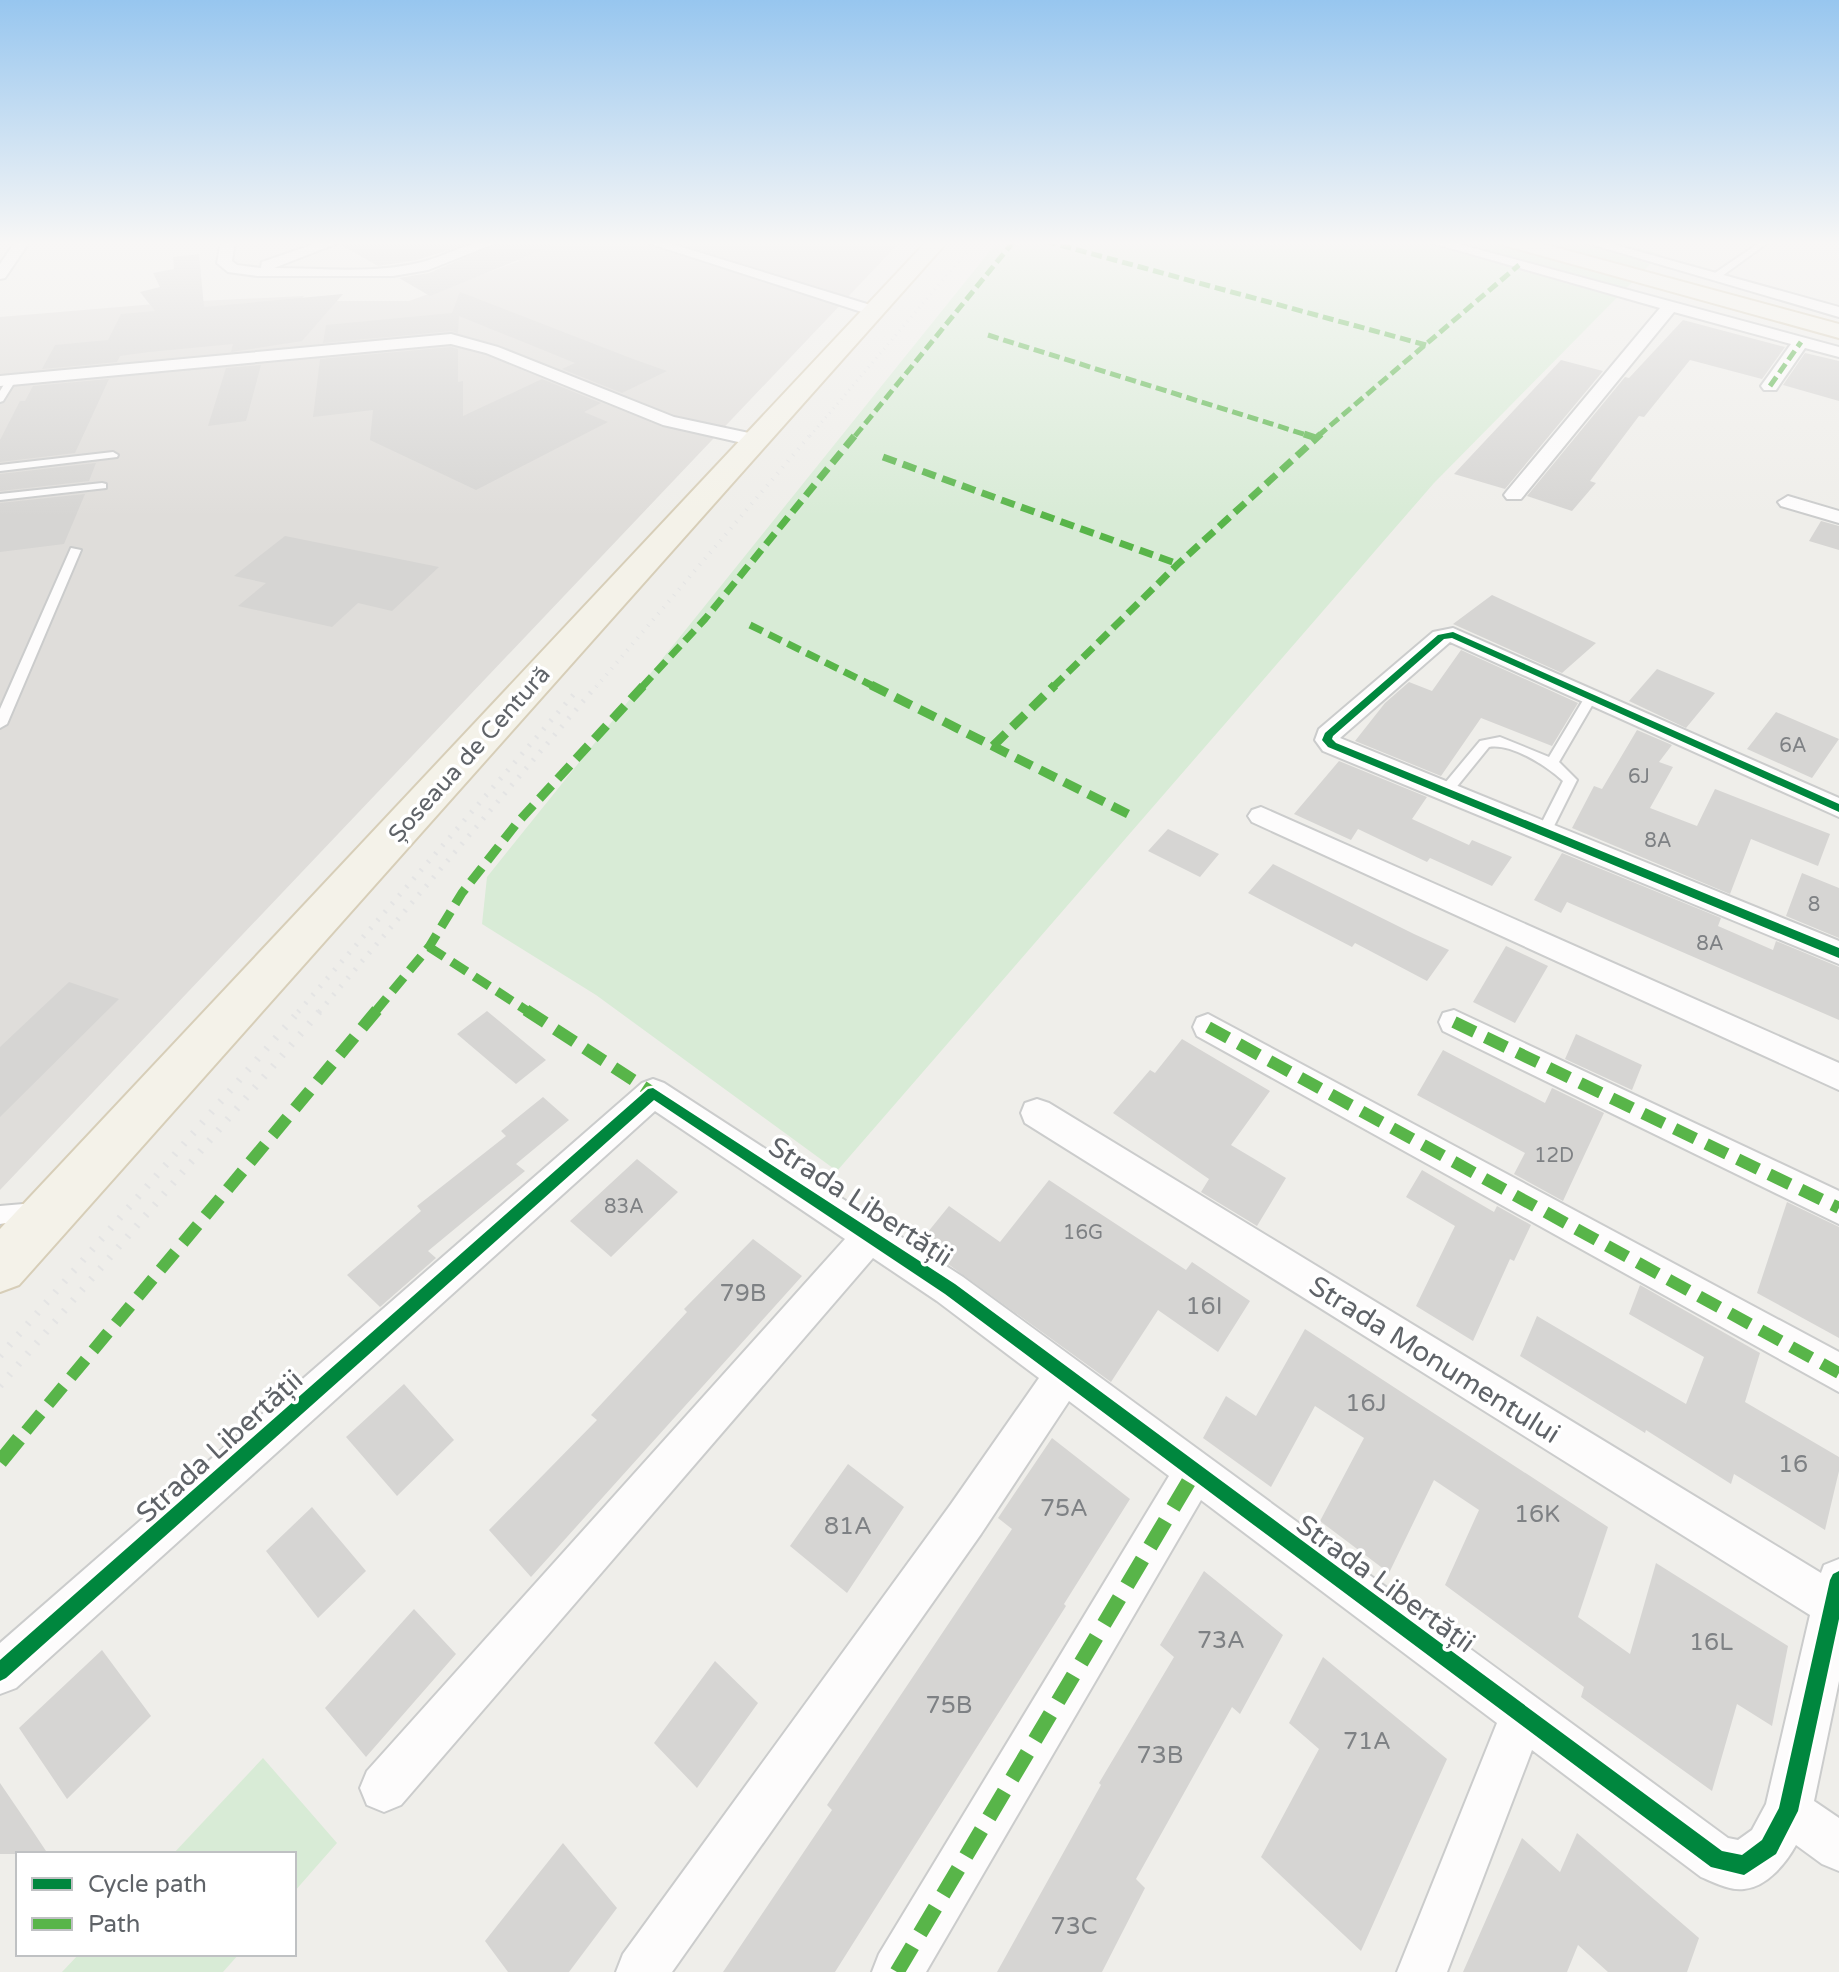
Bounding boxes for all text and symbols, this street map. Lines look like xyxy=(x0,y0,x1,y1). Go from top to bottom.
street label: Șoseaua de Centură xyxy=(382,660,556,849)
house number: 6A xyxy=(1779,734,1807,758)
house number: 6J xyxy=(1628,765,1650,789)
house number: 8A xyxy=(1644,829,1672,853)
house number: 8 xyxy=(1808,893,1820,917)
house number: 8A xyxy=(1696,932,1724,956)
street label: Strada Libertății xyxy=(762,1130,959,1274)
house number: 12D xyxy=(1534,1144,1574,1168)
house number: 83A xyxy=(604,1195,644,1219)
house number: 16G xyxy=(1063,1221,1103,1245)
street label: Strada Monumentului xyxy=(1303,1269,1566,1451)
house number: 79B xyxy=(720,1279,766,1308)
house number: 16I xyxy=(1186,1292,1222,1321)
street label: Strada Libertății xyxy=(129,1363,310,1530)
house number: 16J xyxy=(1345,1389,1387,1418)
house number: 16 xyxy=(1778,1450,1808,1479)
house number: 75A xyxy=(1040,1494,1088,1523)
house number: 16K xyxy=(1514,1500,1560,1529)
street label: Strada Libertății xyxy=(1289,1508,1481,1660)
house number: 81A xyxy=(824,1512,872,1541)
house number: 73A xyxy=(1197,1626,1245,1655)
house number: 16L xyxy=(1689,1628,1733,1657)
house number: 75B xyxy=(926,1691,972,1720)
house number: 71A xyxy=(1343,1727,1391,1756)
house number: 73B xyxy=(1137,1741,1183,1770)
legend xyxy=(16,1852,296,1956)
text: Cycle path xyxy=(88,1870,207,1899)
text: Path xyxy=(88,1910,141,1939)
house number: 73C xyxy=(1051,1912,1097,1941)

